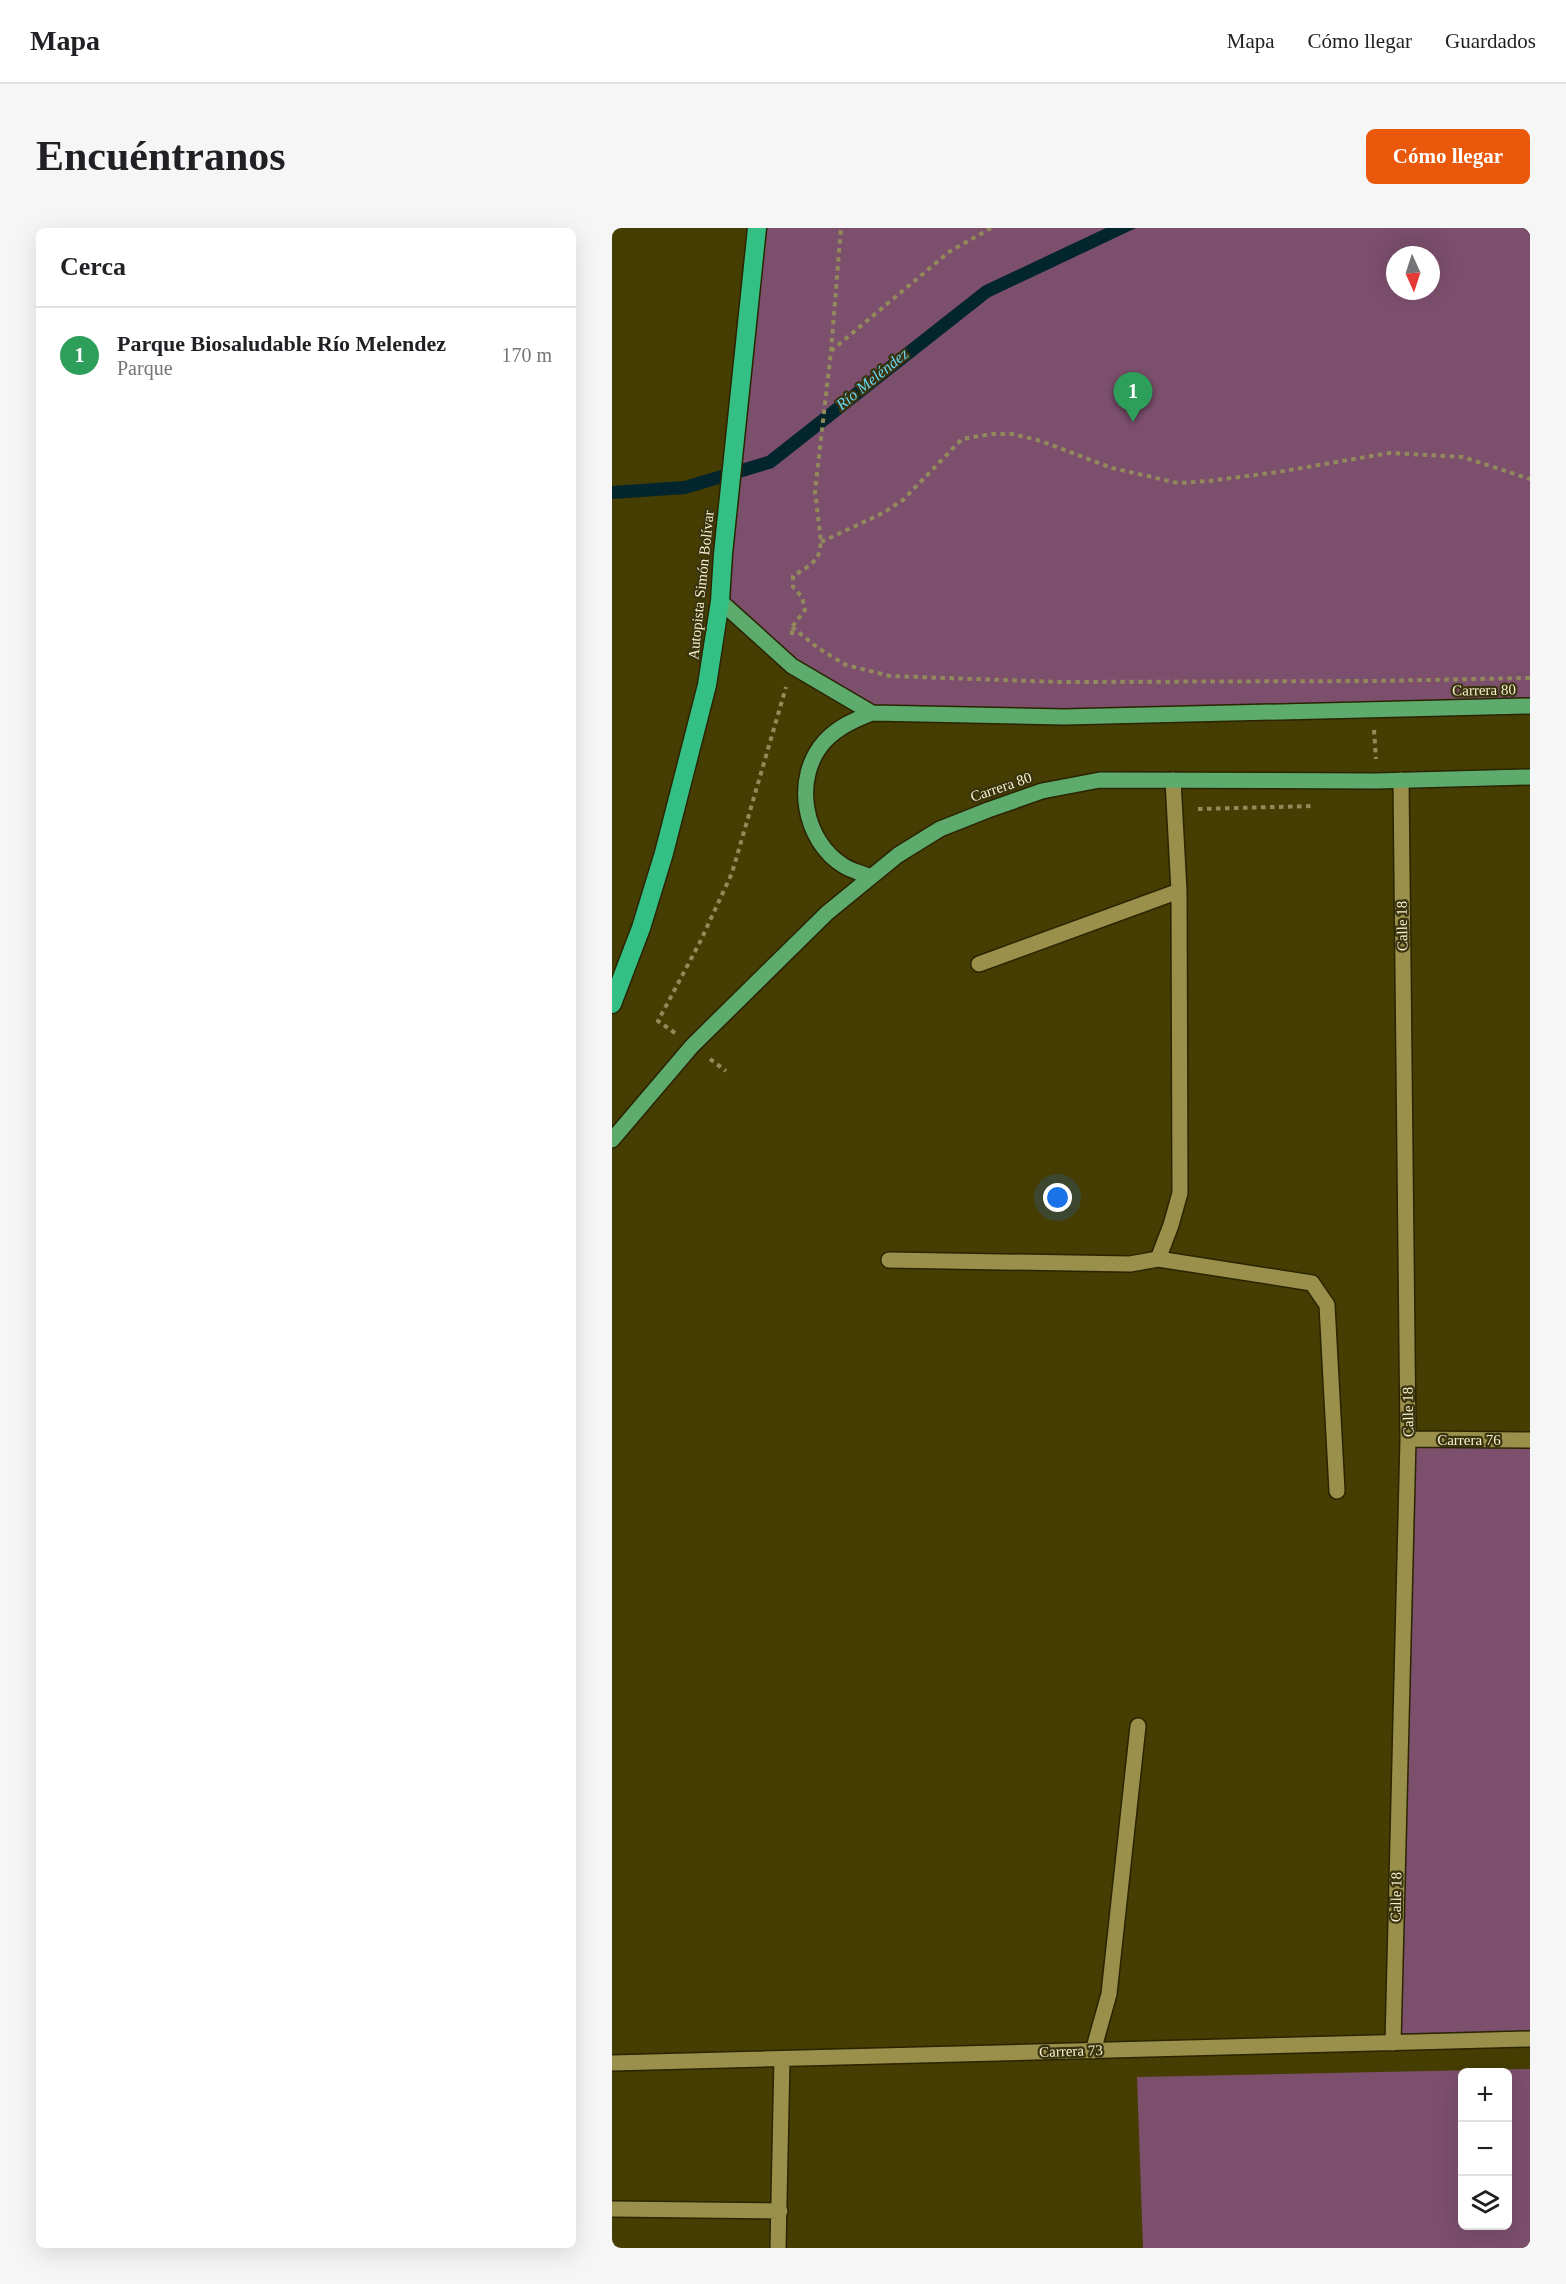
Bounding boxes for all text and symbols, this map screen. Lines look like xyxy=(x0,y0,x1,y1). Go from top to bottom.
text: Mapa xyxy=(30,25,100,56)
text: Mapa xyxy=(1227,29,1275,53)
text: Cómo llegar xyxy=(1308,29,1412,53)
text: Guardados xyxy=(1445,29,1536,53)
button: Cómo llegar xyxy=(1366,129,1530,184)
text: Encuéntranos xyxy=(36,133,286,179)
north arrow xyxy=(1386,246,1440,300)
text: Cerca xyxy=(60,252,126,281)
text: Parque Biosaludable Río Melendez xyxy=(117,331,446,356)
text: 1 xyxy=(75,344,85,366)
text: 170 m xyxy=(501,344,552,366)
water label: Río Meléndez xyxy=(832,344,912,414)
text: Parque xyxy=(117,357,173,379)
pin: 1 xyxy=(1114,372,1152,422)
street label: Autopista Simón Bolívar xyxy=(685,510,717,660)
street label: Carrera 80 xyxy=(1452,681,1516,699)
street label: Carrera 80 xyxy=(968,769,1034,805)
street label: Calle 18 xyxy=(1394,901,1410,951)
your location xyxy=(1043,1183,1072,1212)
street label: Calle 18 xyxy=(1400,1387,1416,1437)
street label: Carrera 76 xyxy=(1437,1432,1501,1448)
street label: Calle 18 xyxy=(1388,1872,1404,1922)
street label: Carrera 73 xyxy=(1039,2042,1103,2060)
map controls xyxy=(1458,2068,1512,2230)
button: + xyxy=(1458,2068,1512,2122)
button: − xyxy=(1458,2122,1512,2176)
button: layers xyxy=(1458,2176,1512,2230)

